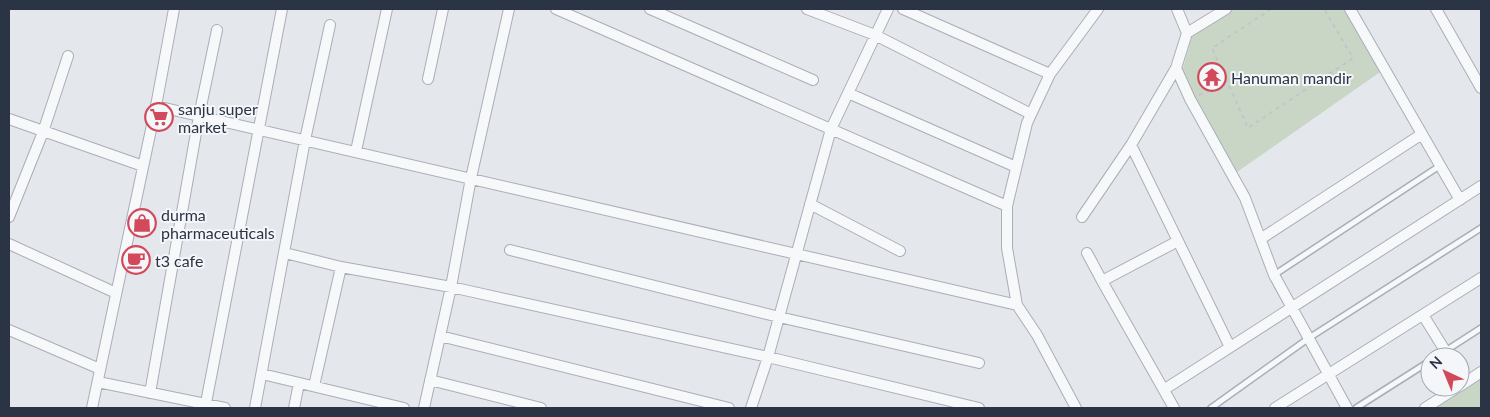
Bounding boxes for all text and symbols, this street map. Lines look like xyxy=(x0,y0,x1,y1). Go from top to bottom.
temple icon: Hanuman mandir xyxy=(1197,62,1227,92)
place label: Hanuman mandir xyxy=(1231,68,1352,87)
place label: sanju super market xyxy=(178,99,258,136)
supermarket icon: sanju super market xyxy=(144,102,174,132)
place label: durma pharmaceuticals xyxy=(161,205,275,242)
shop icon: durma pharmaceuticals xyxy=(127,208,157,238)
cafe icon: t3 cafe xyxy=(121,245,151,275)
place label: t3 cafe xyxy=(155,251,203,270)
north arrow xyxy=(1420,347,1470,397)
text: N xyxy=(1426,352,1445,372)

